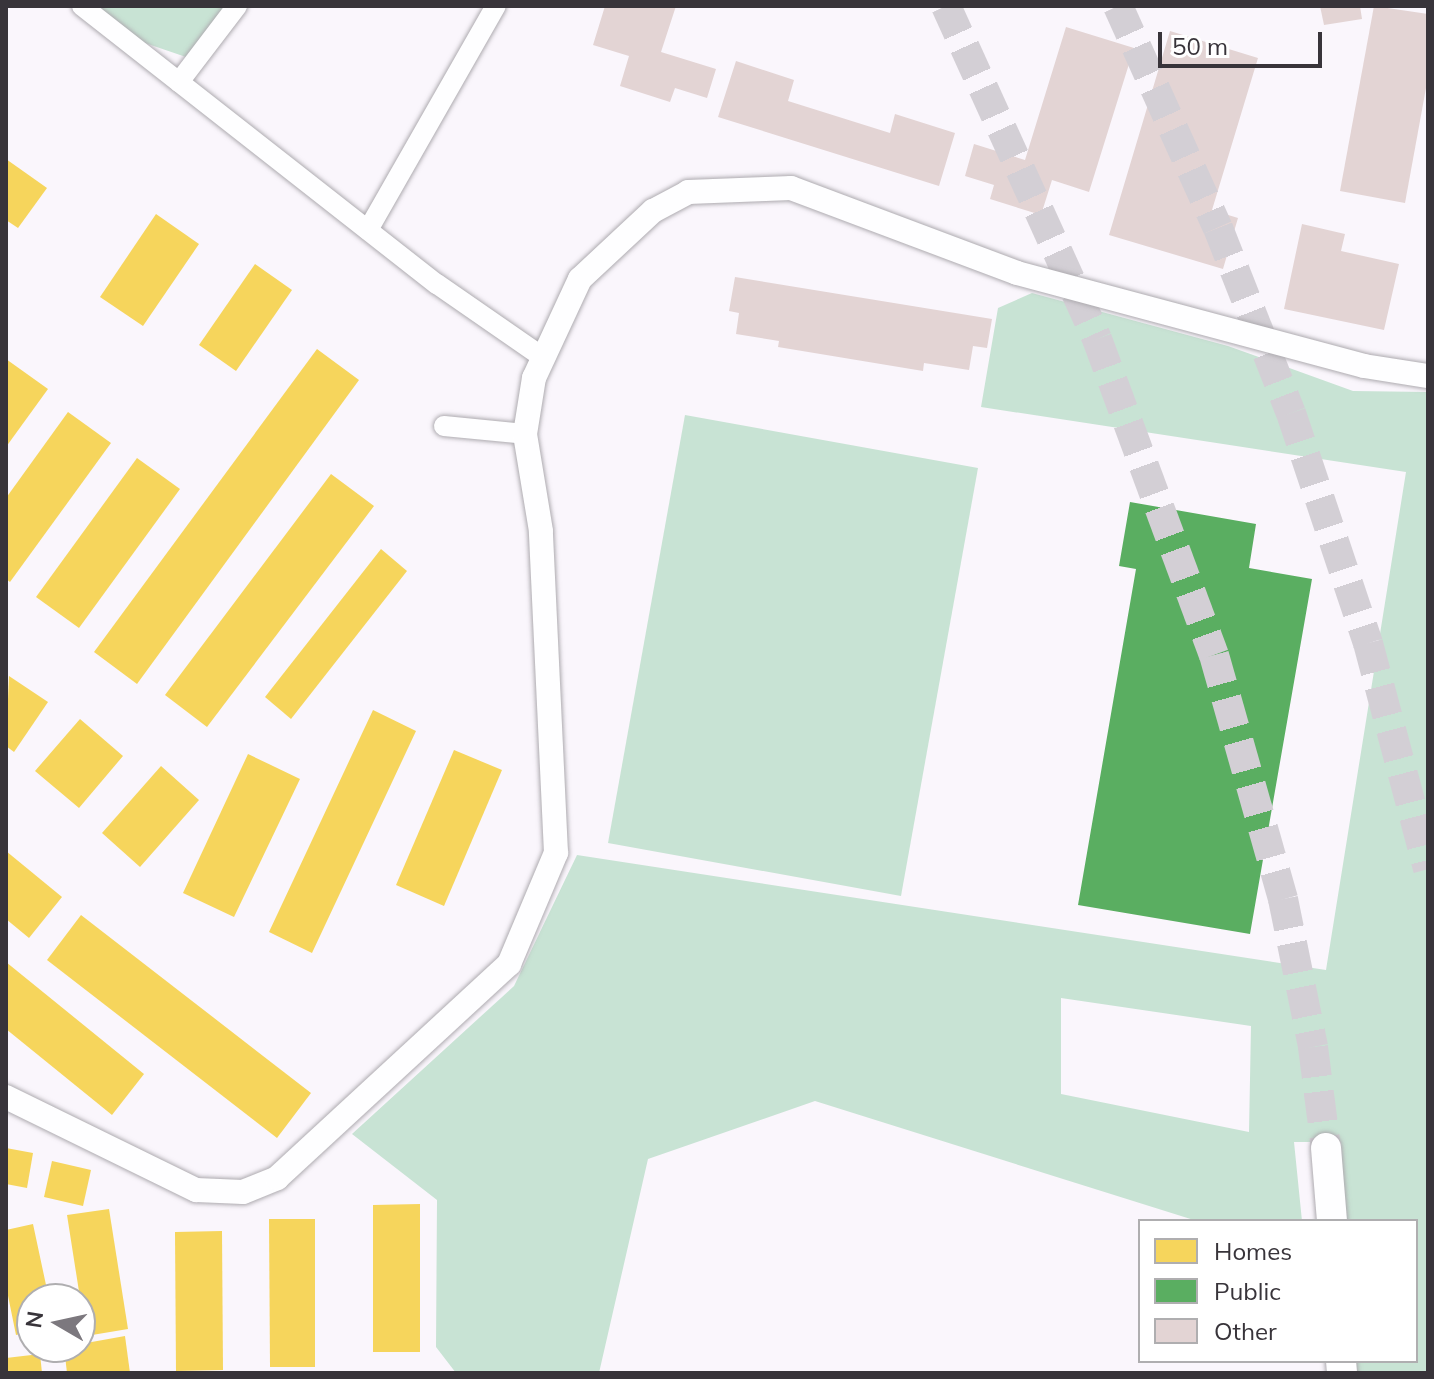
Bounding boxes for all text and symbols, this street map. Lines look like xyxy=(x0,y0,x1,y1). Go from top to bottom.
scale bar xyxy=(1162,16,1326,66)
text: 50 m xyxy=(1172,31,1228,61)
legend xyxy=(1138,1219,1418,1363)
text: Homes xyxy=(1214,1236,1292,1266)
text: Public xyxy=(1214,1276,1281,1306)
north arrow xyxy=(16,1283,96,1363)
text: N xyxy=(19,1309,49,1330)
text: Other xyxy=(1214,1316,1277,1346)

